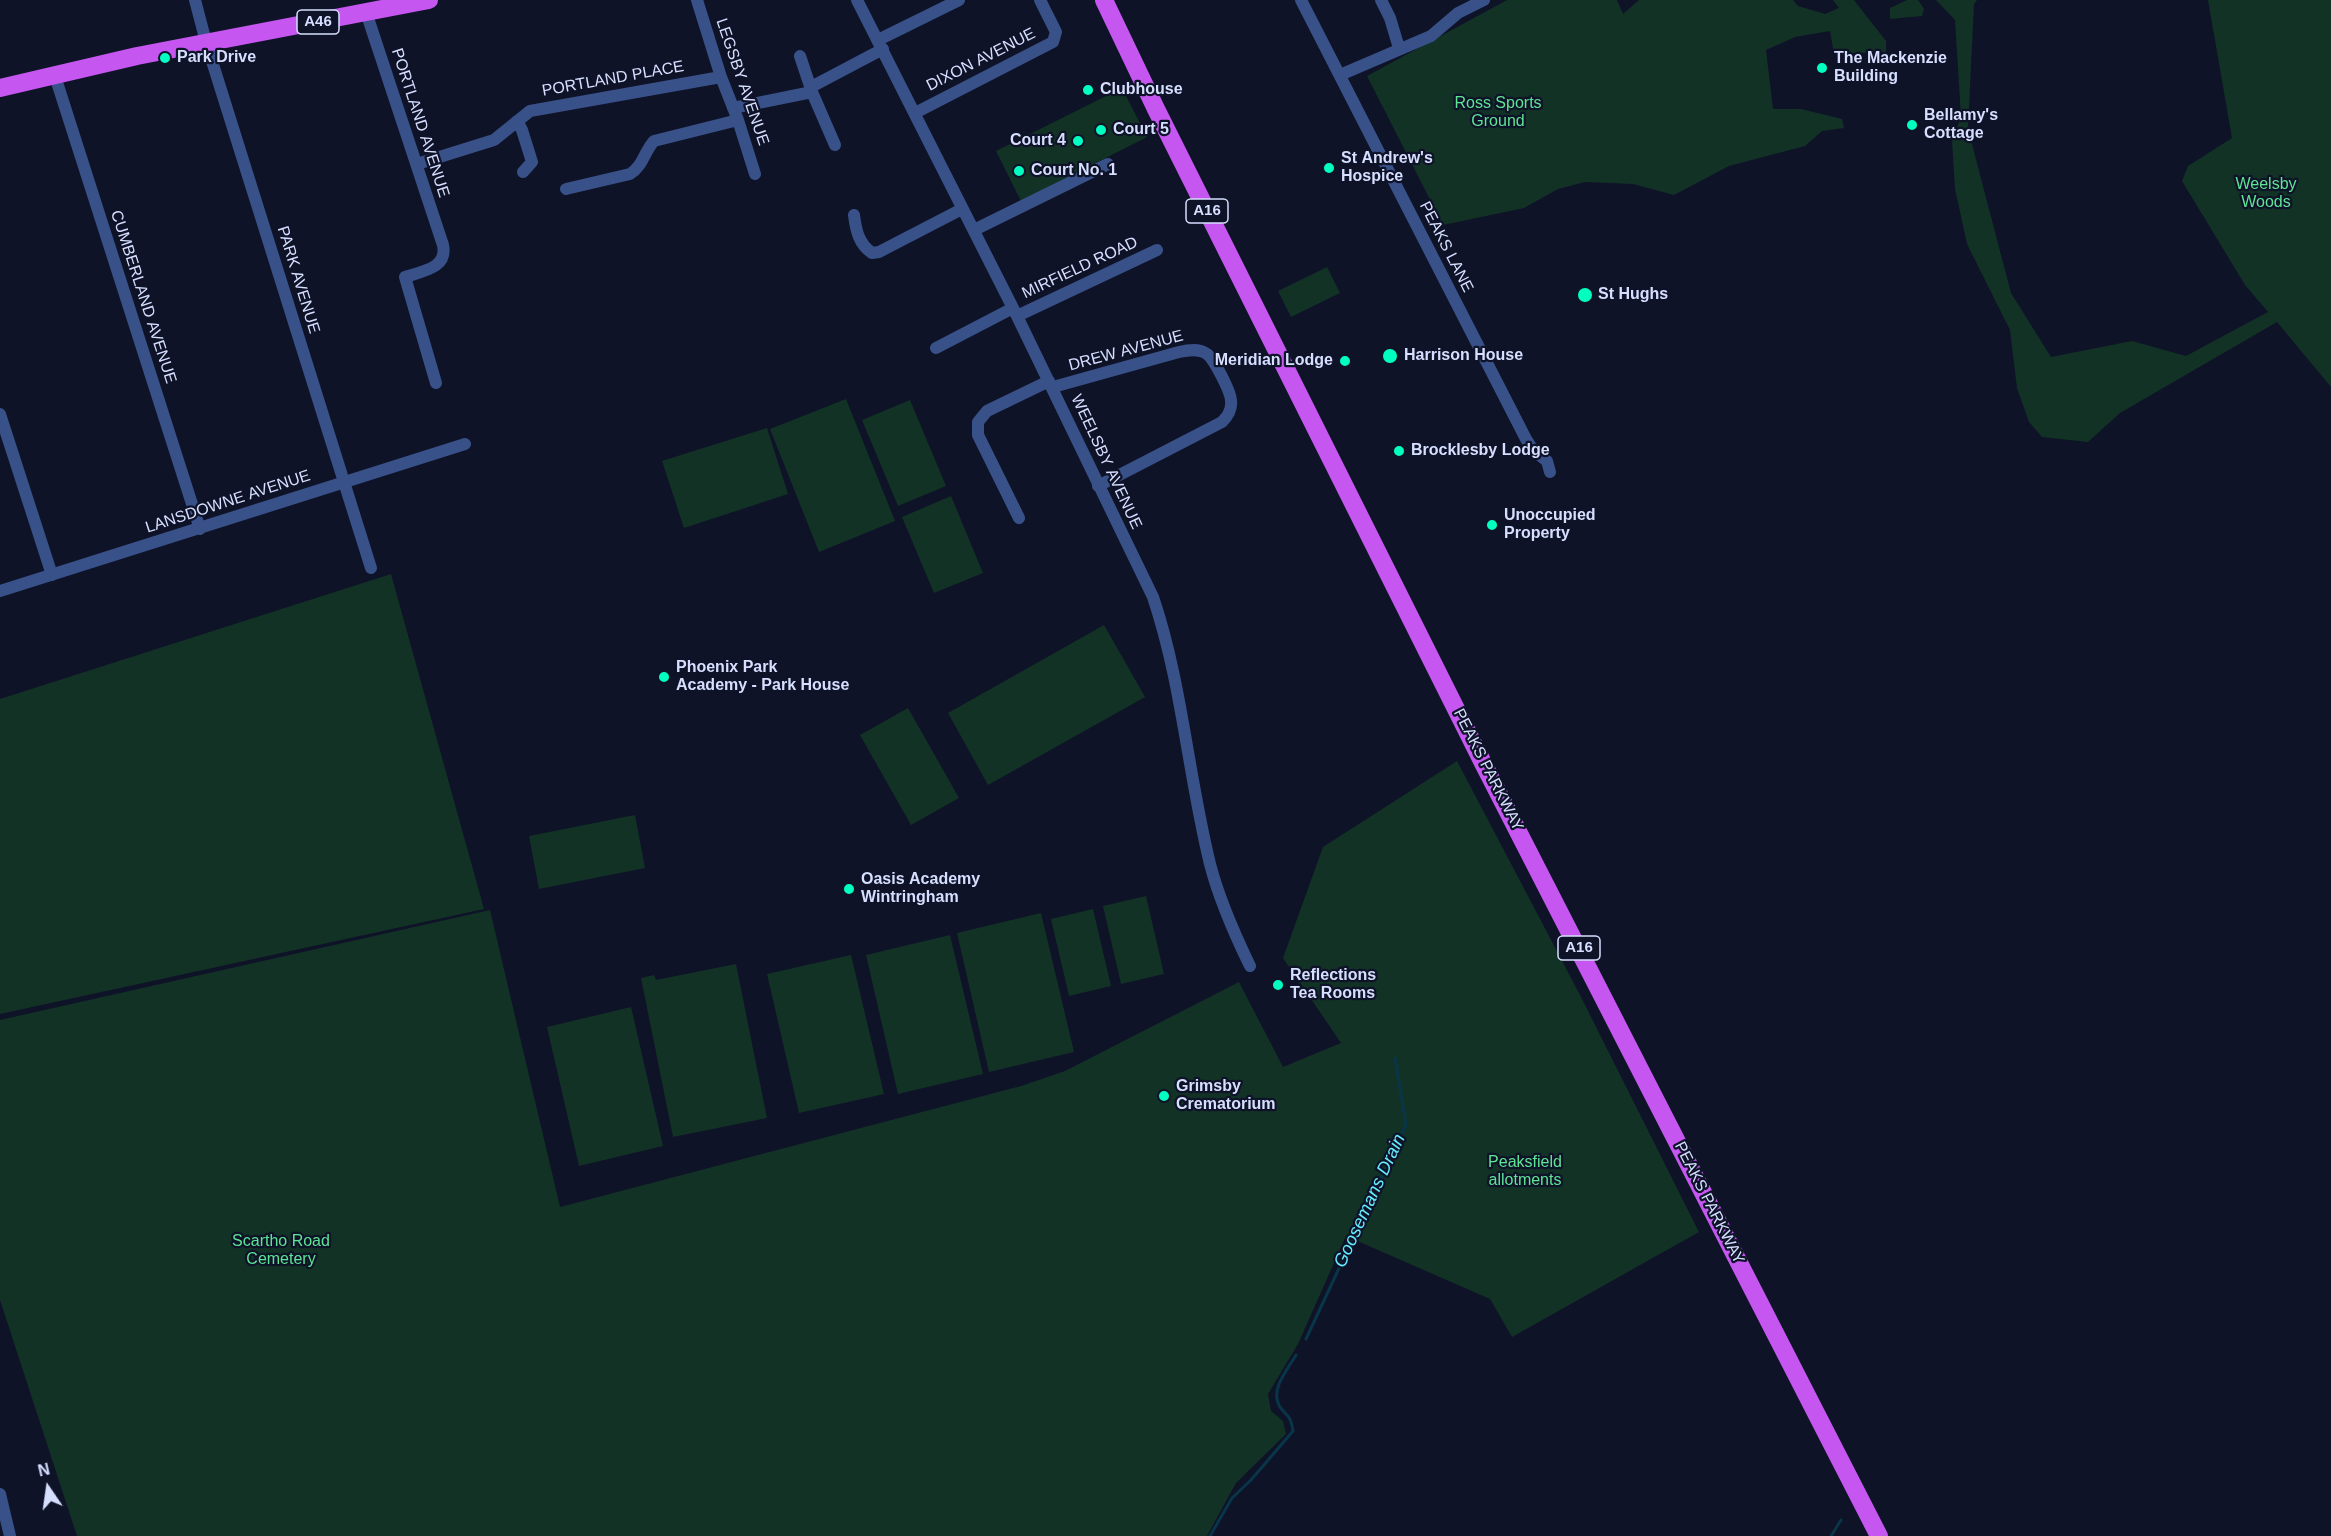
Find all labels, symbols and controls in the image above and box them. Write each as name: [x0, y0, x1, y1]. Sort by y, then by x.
road number: A46: [297, 10, 339, 34]
street label: LEGSBY AVENUE: [711, 16, 773, 148]
street label: DIXON AVENUE: [923, 24, 1039, 96]
street label: PORTLAND AVENUE: [387, 46, 453, 200]
place label: Park Drive: [177, 48, 256, 68]
place label: The Mackenzie Building: [1834, 49, 1947, 87]
marker: Park Drive: [158, 51, 172, 65]
street label: PORTLAND PLACE: [541, 57, 685, 101]
marker: The Mackenzie Building: [1815, 61, 1829, 75]
place label: Clubhouse: [1100, 80, 1183, 100]
marker: Clubhouse: [1081, 83, 1095, 97]
park label: Ross Sports Ground: [1454, 94, 1542, 132]
place label: Bellamy's Cottage: [1924, 106, 1998, 144]
marker: Bellamy's Cottage: [1905, 118, 1919, 132]
place label: Court 5: [1113, 120, 1169, 140]
marker: Court 5: [1094, 123, 1108, 137]
place label: Court 4: [1010, 131, 1066, 151]
marker: Court 4: [1071, 134, 1085, 148]
place label: St Andrew's Hospice: [1341, 149, 1433, 187]
place label: Court No. 1: [1031, 161, 1117, 181]
marker: St Andrew's Hospice: [1322, 161, 1336, 175]
marker: Court No. 1: [1012, 164, 1026, 178]
park label: Weelsby Woods: [2235, 175, 2297, 213]
street label: PEAKS LANE: [1415, 198, 1477, 296]
road number: A16: [1186, 199, 1228, 223]
street label: CUMBERLAND AVENUE: [106, 208, 180, 386]
street label: PARK AVENUE: [273, 224, 323, 336]
street label: MIRFIELD ROAD: [1019, 233, 1141, 303]
place label: St Hughs: [1598, 285, 1668, 305]
marker: St Hughs: [1576, 286, 1594, 304]
street label: DREW AVENUE: [1067, 326, 1185, 376]
place label: Harrison House: [1404, 346, 1523, 366]
marker: Harrison House: [1381, 347, 1399, 365]
place label: Meridian Lodge: [1215, 351, 1333, 371]
marker: Meridian Lodge: [1338, 354, 1352, 368]
street label: WEELSBY AVENUE: [1066, 392, 1146, 532]
place label: Brocklesby Lodge: [1411, 441, 1550, 461]
marker: Brocklesby Lodge: [1392, 444, 1406, 458]
street label: LANSDOWNE AVENUE: [143, 466, 313, 538]
place label: Unoccupied Property: [1504, 506, 1596, 544]
marker: Unoccupied Property: [1485, 518, 1499, 532]
place label: Phoenix Park Academy - Park House: [676, 658, 849, 696]
marker: Phoenix Park Academy - Park House: [657, 670, 671, 684]
street label: PEAKS PARKWAY: [1449, 706, 1527, 834]
place label: Oasis Academy Wintringham: [861, 870, 980, 908]
marker: Oasis Academy Wintringham: [842, 882, 856, 896]
road number: A16: [1558, 936, 1600, 960]
place label: Reflections Tea Rooms: [1290, 966, 1376, 1004]
marker: Reflections Tea Rooms: [1271, 978, 1285, 992]
place label: Grimsby Crematorium: [1176, 1077, 1276, 1115]
marker: Grimsby Crematorium: [1157, 1089, 1171, 1103]
water label: Goosemans Drain: [1330, 1131, 1410, 1271]
street label: PEAKS PARKWAY: [1670, 1139, 1748, 1267]
park label: Peaksfield allotments: [1488, 1153, 1562, 1191]
park label: Scartho Road Cemetery: [232, 1232, 330, 1270]
north arrow: [18, 1458, 78, 1518]
text: N: [36, 1460, 51, 1480]

